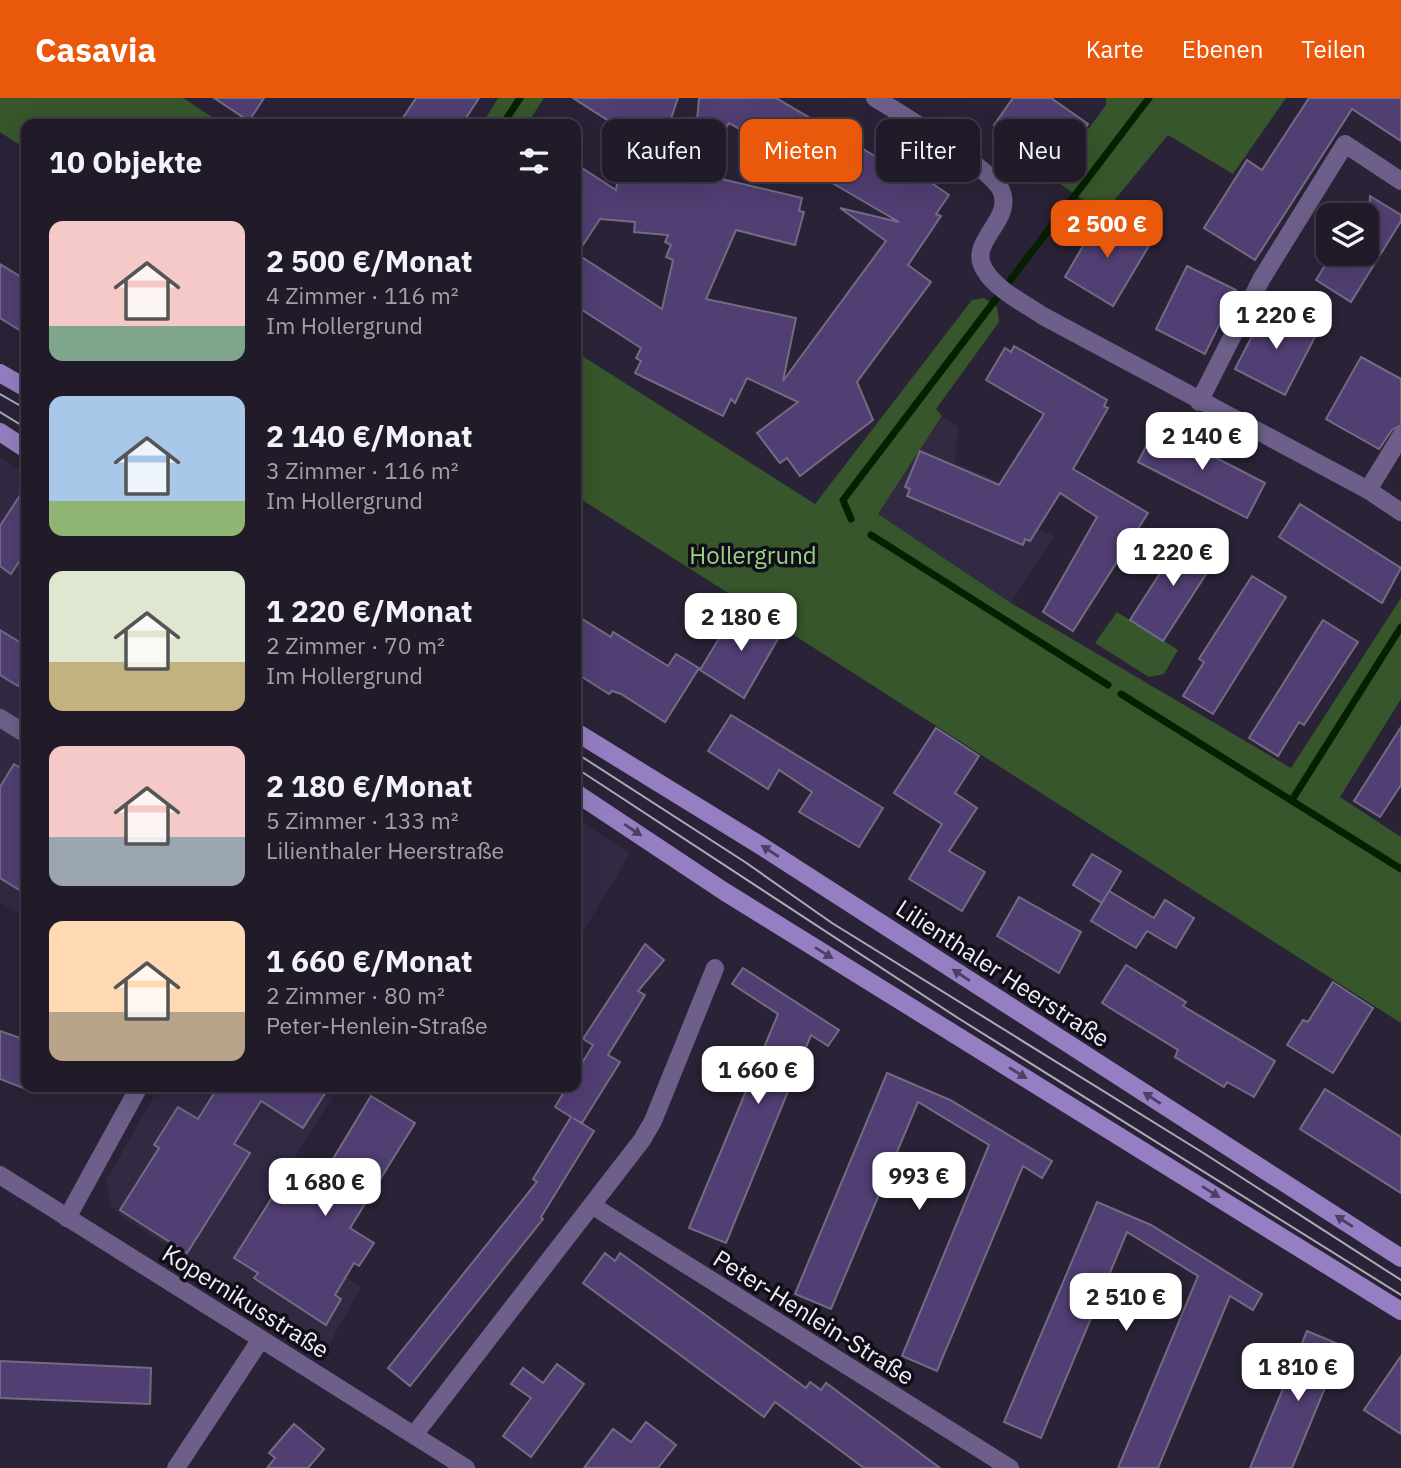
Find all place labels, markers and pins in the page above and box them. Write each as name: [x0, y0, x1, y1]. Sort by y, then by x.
pin: 2 500 €: [1042, 200, 1172, 260]
pin: 1 220 €: [1211, 292, 1341, 351]
pin: 2 140 €: [1137, 412, 1267, 472]
pin: 1 220 €: [1108, 528, 1238, 588]
pin: 2 180 €: [676, 594, 806, 653]
pin: 1 660 €: [693, 1046, 823, 1106]
pin: 993 €: [870, 1152, 968, 1212]
pin: 1 680 €: [260, 1158, 390, 1218]
pin: 2 510 €: [1061, 1274, 1191, 1333]
pin: 1 810 €: [1233, 1344, 1363, 1403]

